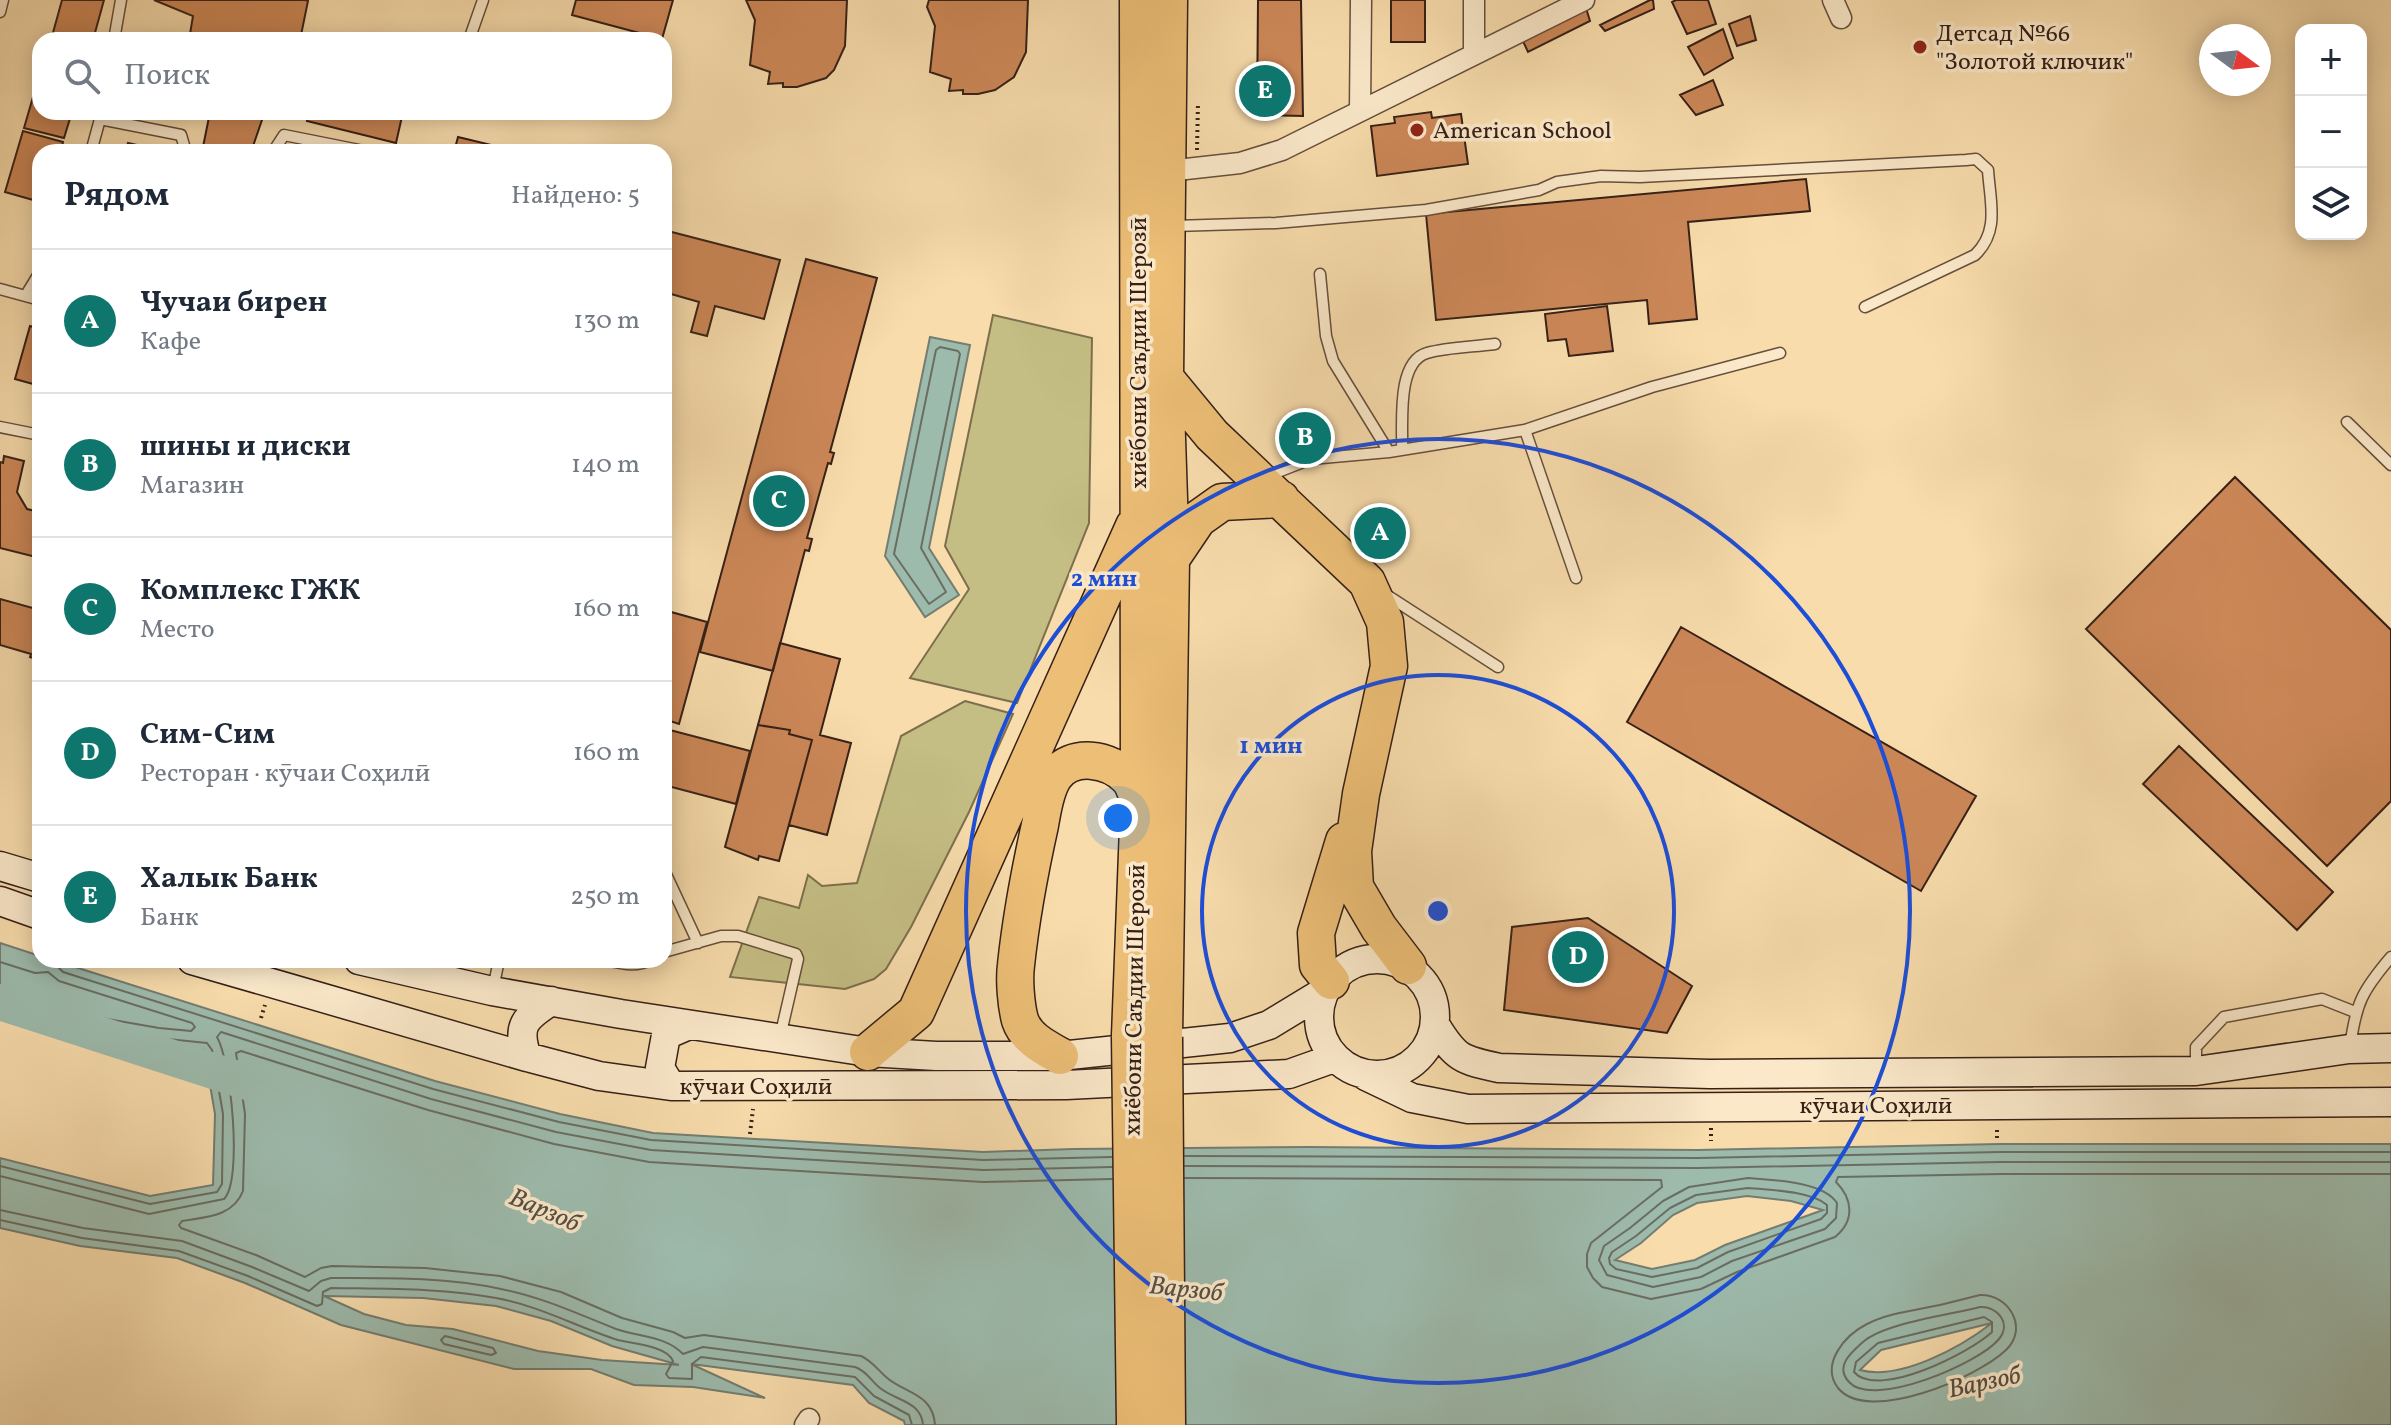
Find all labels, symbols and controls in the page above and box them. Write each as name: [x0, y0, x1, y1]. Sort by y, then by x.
place label: Детсад №66 "Золотой ключик": [1936, 18, 2133, 80]
north arrow: [2199, 24, 2271, 96]
map controls: [2295, 24, 2367, 240]
button: +: [2295, 24, 2367, 96]
search box: [32, 32, 672, 120]
marker: Детсад №66 "Золотой ключик": [1911, 38, 1929, 56]
icon: search: [60, 54, 104, 98]
text: Поиск: [124, 55, 210, 97]
pin: E: [1239, 61, 1291, 121]
button: −: [2295, 96, 2367, 168]
place label: American School: [1433, 115, 1612, 149]
marker: American School: [1408, 121, 1426, 139]
button: layers: [2295, 168, 2367, 240]
text: Рядом: [64, 173, 169, 220]
text: Найдено: 5: [511, 178, 640, 214]
street label: хиёбони Саъдии Шерозӣ: [1123, 217, 1157, 489]
text: Чучаи бирен: [140, 282, 327, 324]
text: A: [81, 303, 99, 339]
text: 130 m: [573, 303, 640, 339]
text: Кафе: [140, 324, 201, 360]
pin: B: [1279, 408, 1331, 468]
text: шины и диски: [140, 426, 351, 468]
text: B: [81, 447, 99, 483]
text: 140 m: [571, 447, 640, 483]
text: Магазин: [140, 468, 244, 504]
pin: C: [753, 471, 805, 531]
pin: A: [1354, 503, 1406, 563]
text: 2 мин: [1071, 563, 1137, 597]
text: Комплекс ГЖК: [140, 570, 360, 612]
text: C: [82, 591, 98, 627]
text: 160 m: [573, 591, 640, 627]
text: Место: [140, 612, 215, 648]
text: Сим-Сим: [140, 714, 275, 756]
text: 1 мин: [1239, 730, 1303, 764]
text: D: [80, 735, 100, 771]
text: 160 m: [573, 735, 640, 771]
text: Ресторан · кӯчаи Соҳилӣ: [140, 756, 430, 792]
your location: [1098, 798, 1138, 838]
text: Халык Банк: [140, 858, 318, 900]
street label: хиёбони Саъдии Шерозӣ: [1117, 864, 1155, 1136]
text: E: [82, 879, 98, 915]
text: 250 m: [570, 879, 640, 915]
centre of rings: [1424, 897, 1452, 925]
text: Банк: [140, 900, 199, 936]
pin: D: [1552, 927, 1604, 987]
street label: кӯчаи Соҳилӣ: [680, 1071, 832, 1105]
street label: кӯчаи Соҳилӣ: [1800, 1090, 1952, 1124]
water label: Варзоб: [503, 1180, 586, 1242]
water label: Варзоб: [1147, 1268, 1226, 1312]
water label: Варзоб: [1945, 1357, 2026, 1408]

